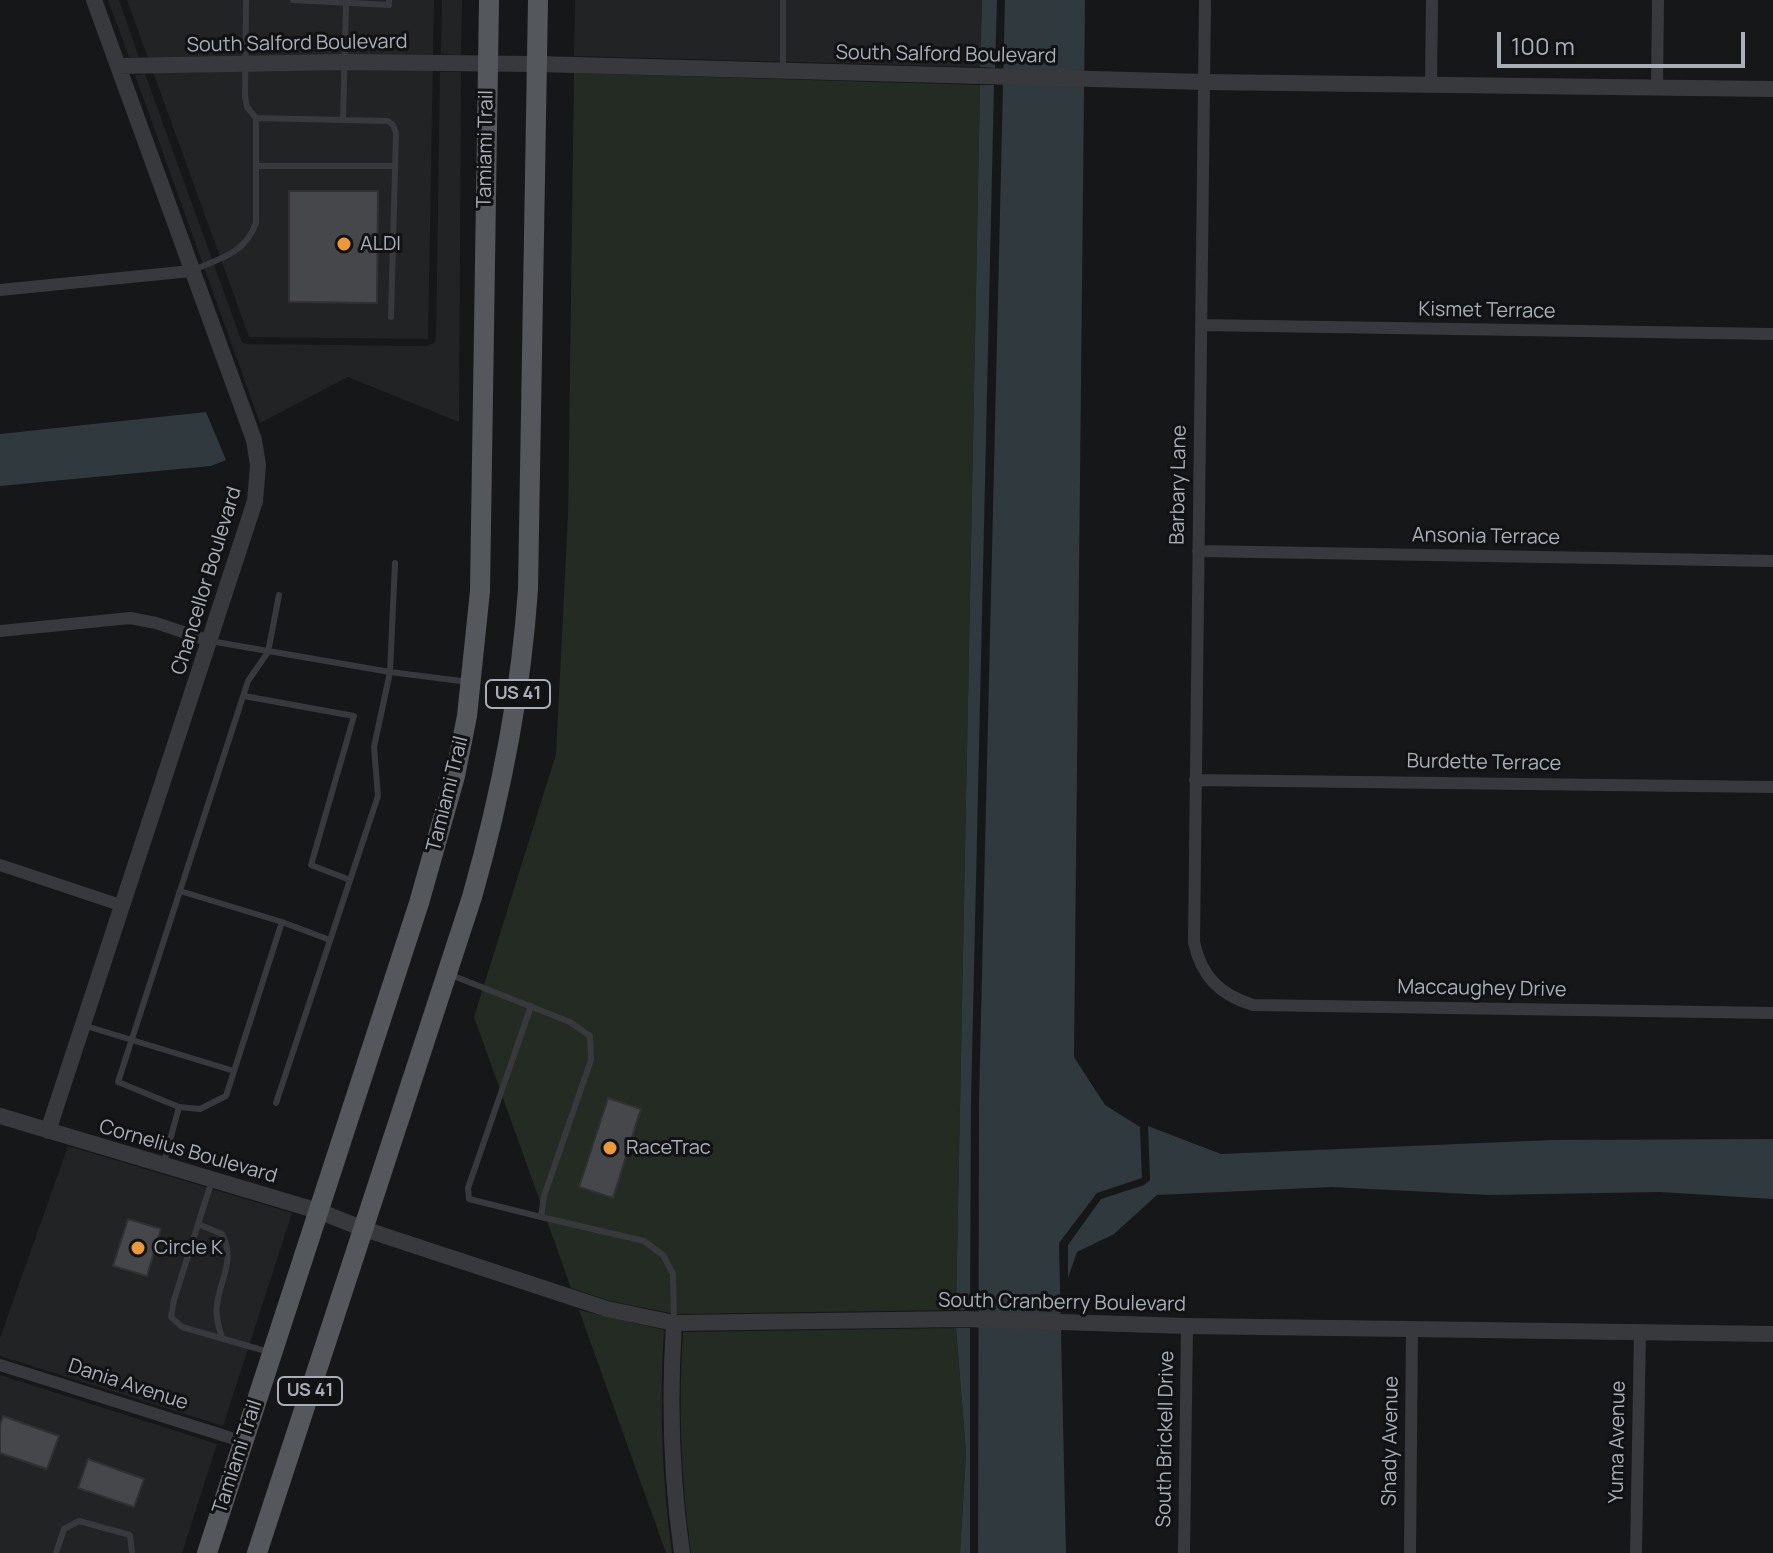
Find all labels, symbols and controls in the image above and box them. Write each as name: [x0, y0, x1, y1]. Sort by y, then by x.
scale bar: [1501, 16, 1749, 66]
text: 100 m: [1511, 29, 1575, 62]
street label: South Salford Boulevard: [186, 30, 408, 58]
street label: South Salford Boulevard: [835, 41, 1057, 69]
street label: Tamiami Trail: [473, 90, 499, 208]
place label: ALDI: [360, 232, 401, 256]
marker: ALDI: [335, 235, 353, 253]
street label: Kismet Terrace: [1418, 298, 1556, 324]
street label: Barbary Lane: [1166, 425, 1192, 545]
street label: Chancellor Boulevard: [167, 484, 247, 678]
street label: Ansonia Terrace: [1412, 524, 1560, 550]
road number: US 41: [486, 680, 550, 708]
street label: Tamiami Trail: [422, 734, 474, 854]
street label: Burdette Terrace: [1406, 750, 1562, 776]
street label: Maccaughey Drive: [1397, 976, 1567, 1002]
street label: Cornelius Boulevard: [96, 1115, 280, 1189]
place label: RaceTrac: [626, 1136, 711, 1160]
marker: RaceTrac: [601, 1139, 619, 1157]
place label: Circle K: [154, 1236, 223, 1260]
marker: Circle K: [129, 1239, 147, 1257]
street label: South Cranberry Boulevard: [938, 1289, 1186, 1317]
street label: South Brickell Drive: [1152, 1350, 1180, 1528]
street label: Dania Avenue: [65, 1354, 191, 1416]
street label: Shady Avenue: [1378, 1376, 1404, 1506]
road number: US 41: [278, 1377, 342, 1405]
street label: Yuma Avenue: [1605, 1380, 1631, 1504]
street label: Tamiami Trail: [208, 1397, 268, 1517]

